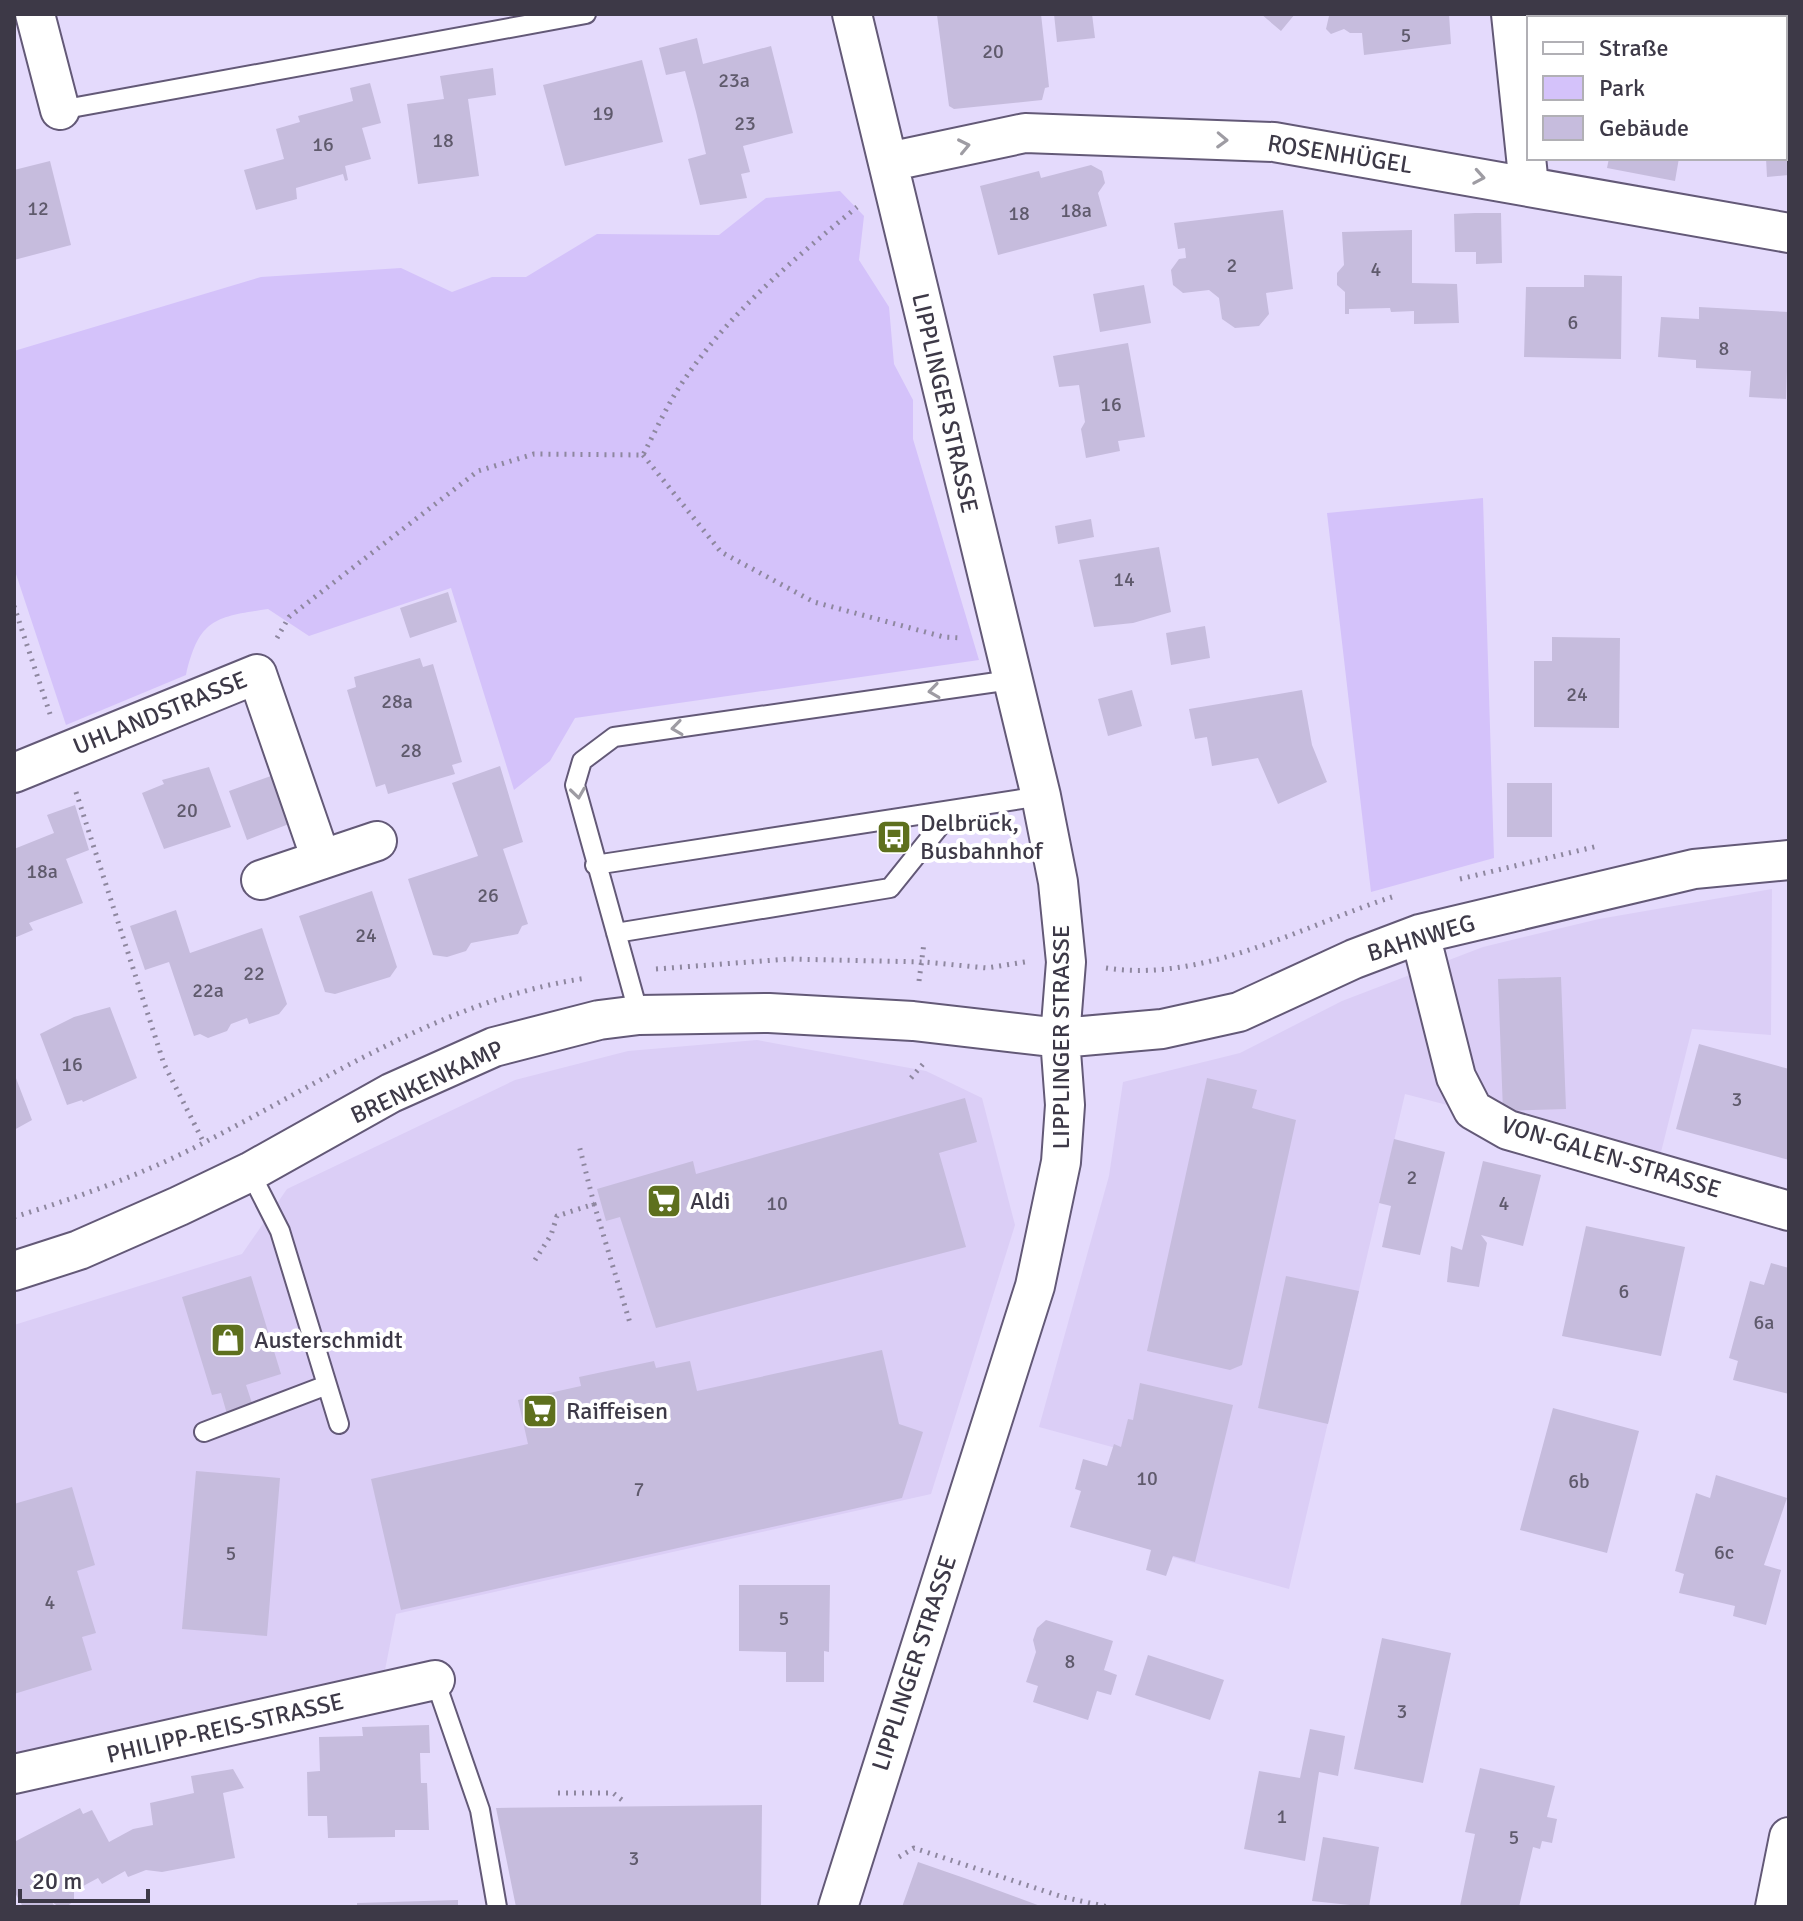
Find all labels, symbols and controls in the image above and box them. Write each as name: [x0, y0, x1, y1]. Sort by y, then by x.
legend: [1527, 16, 1787, 160]
house number: 5: [1401, 23, 1411, 48]
text: Straße: [1599, 33, 1669, 63]
house number: 20: [982, 39, 1004, 64]
house number: 23a: [718, 68, 750, 93]
text: Park: [1599, 73, 1645, 103]
house number: 19: [592, 101, 614, 126]
house number: 23: [734, 111, 756, 136]
text: Gebäude: [1599, 113, 1689, 143]
house number: 18: [432, 128, 454, 153]
street label: ROSENHÜGEL: [1265, 128, 1415, 180]
one-way arrow: [1216, 131, 1229, 148]
house number: 16: [312, 132, 334, 157]
one-way arrow: [957, 138, 970, 155]
one-way arrow: [1473, 168, 1486, 185]
house number: 12: [27, 196, 49, 221]
house number: 18a: [1060, 198, 1092, 223]
house number: 18: [1008, 201, 1030, 226]
house number: 2: [1227, 253, 1237, 278]
house number: 4: [1371, 257, 1382, 282]
street label: LIPPLINGER STRASSE: [905, 290, 985, 516]
house number: 6: [1568, 310, 1578, 335]
house number: 8: [1719, 336, 1729, 361]
house number: 16: [1100, 392, 1122, 417]
house number: 14: [1113, 567, 1135, 592]
street label: UHLANDSTRASSE: [69, 664, 251, 762]
one-way arrow: [927, 682, 941, 699]
house number: 24: [1566, 682, 1588, 707]
house number: 28a: [381, 689, 413, 714]
one-way arrow: [670, 719, 684, 736]
house number: 28: [400, 738, 422, 763]
one-way arrow: [569, 787, 586, 800]
house number: 20: [176, 798, 198, 823]
place label: Delbrück, Busbahnhof: [920, 808, 1044, 866]
bus stop icon: Delbrück, Busbahnhof: [875, 818, 913, 856]
house number: 18a: [26, 859, 58, 884]
house number: 26: [477, 883, 499, 908]
street label: BAHNWEG: [1364, 907, 1478, 969]
house number: 24: [355, 923, 377, 948]
street label: LIPPLINGER STRASSE: [1046, 925, 1076, 1149]
house number: 22: [243, 961, 265, 986]
house number: 22a: [192, 978, 224, 1003]
street label: BRENKENKAMP: [346, 1034, 508, 1130]
house number: 16: [61, 1052, 83, 1077]
house number: 3: [1732, 1087, 1742, 1112]
street label: VON-GALEN-STRASSE: [1497, 1109, 1725, 1205]
house number: 2: [1407, 1165, 1417, 1190]
supermarket icon: Aldi: [645, 1182, 683, 1220]
place label: Aldi: [690, 1186, 730, 1216]
house number: 10: [766, 1191, 788, 1216]
house number: 4: [1499, 1191, 1510, 1216]
house number: 6: [1619, 1279, 1629, 1304]
house number: 6a: [1754, 1310, 1774, 1335]
shop icon: Austerschmidt: [209, 1321, 247, 1359]
place label: Austerschmidt: [254, 1325, 403, 1355]
supermarket icon: Raiffeisen: [521, 1392, 559, 1430]
place label: Raiffeisen: [566, 1396, 668, 1426]
house number: 10: [1136, 1466, 1158, 1491]
house number: 6b: [1568, 1469, 1590, 1494]
house number: 7: [634, 1477, 644, 1502]
house number: 6c: [1714, 1540, 1734, 1565]
house number: 5: [226, 1541, 236, 1566]
street label: LIPPLINGER STRASSE: [865, 1551, 963, 1775]
house number: 4: [45, 1590, 56, 1615]
house number: 5: [779, 1606, 789, 1631]
house number: 8: [1065, 1649, 1075, 1674]
street label: PHILIPP-REIS-STRASSE: [104, 1686, 346, 1770]
house number: 3: [1397, 1699, 1407, 1724]
house number: 1: [1277, 1804, 1287, 1829]
house number: 5: [1509, 1825, 1519, 1850]
house number: 3: [629, 1846, 639, 1871]
scale bar: [20, 1853, 148, 1903]
text: 20 m: [32, 1866, 82, 1896]

